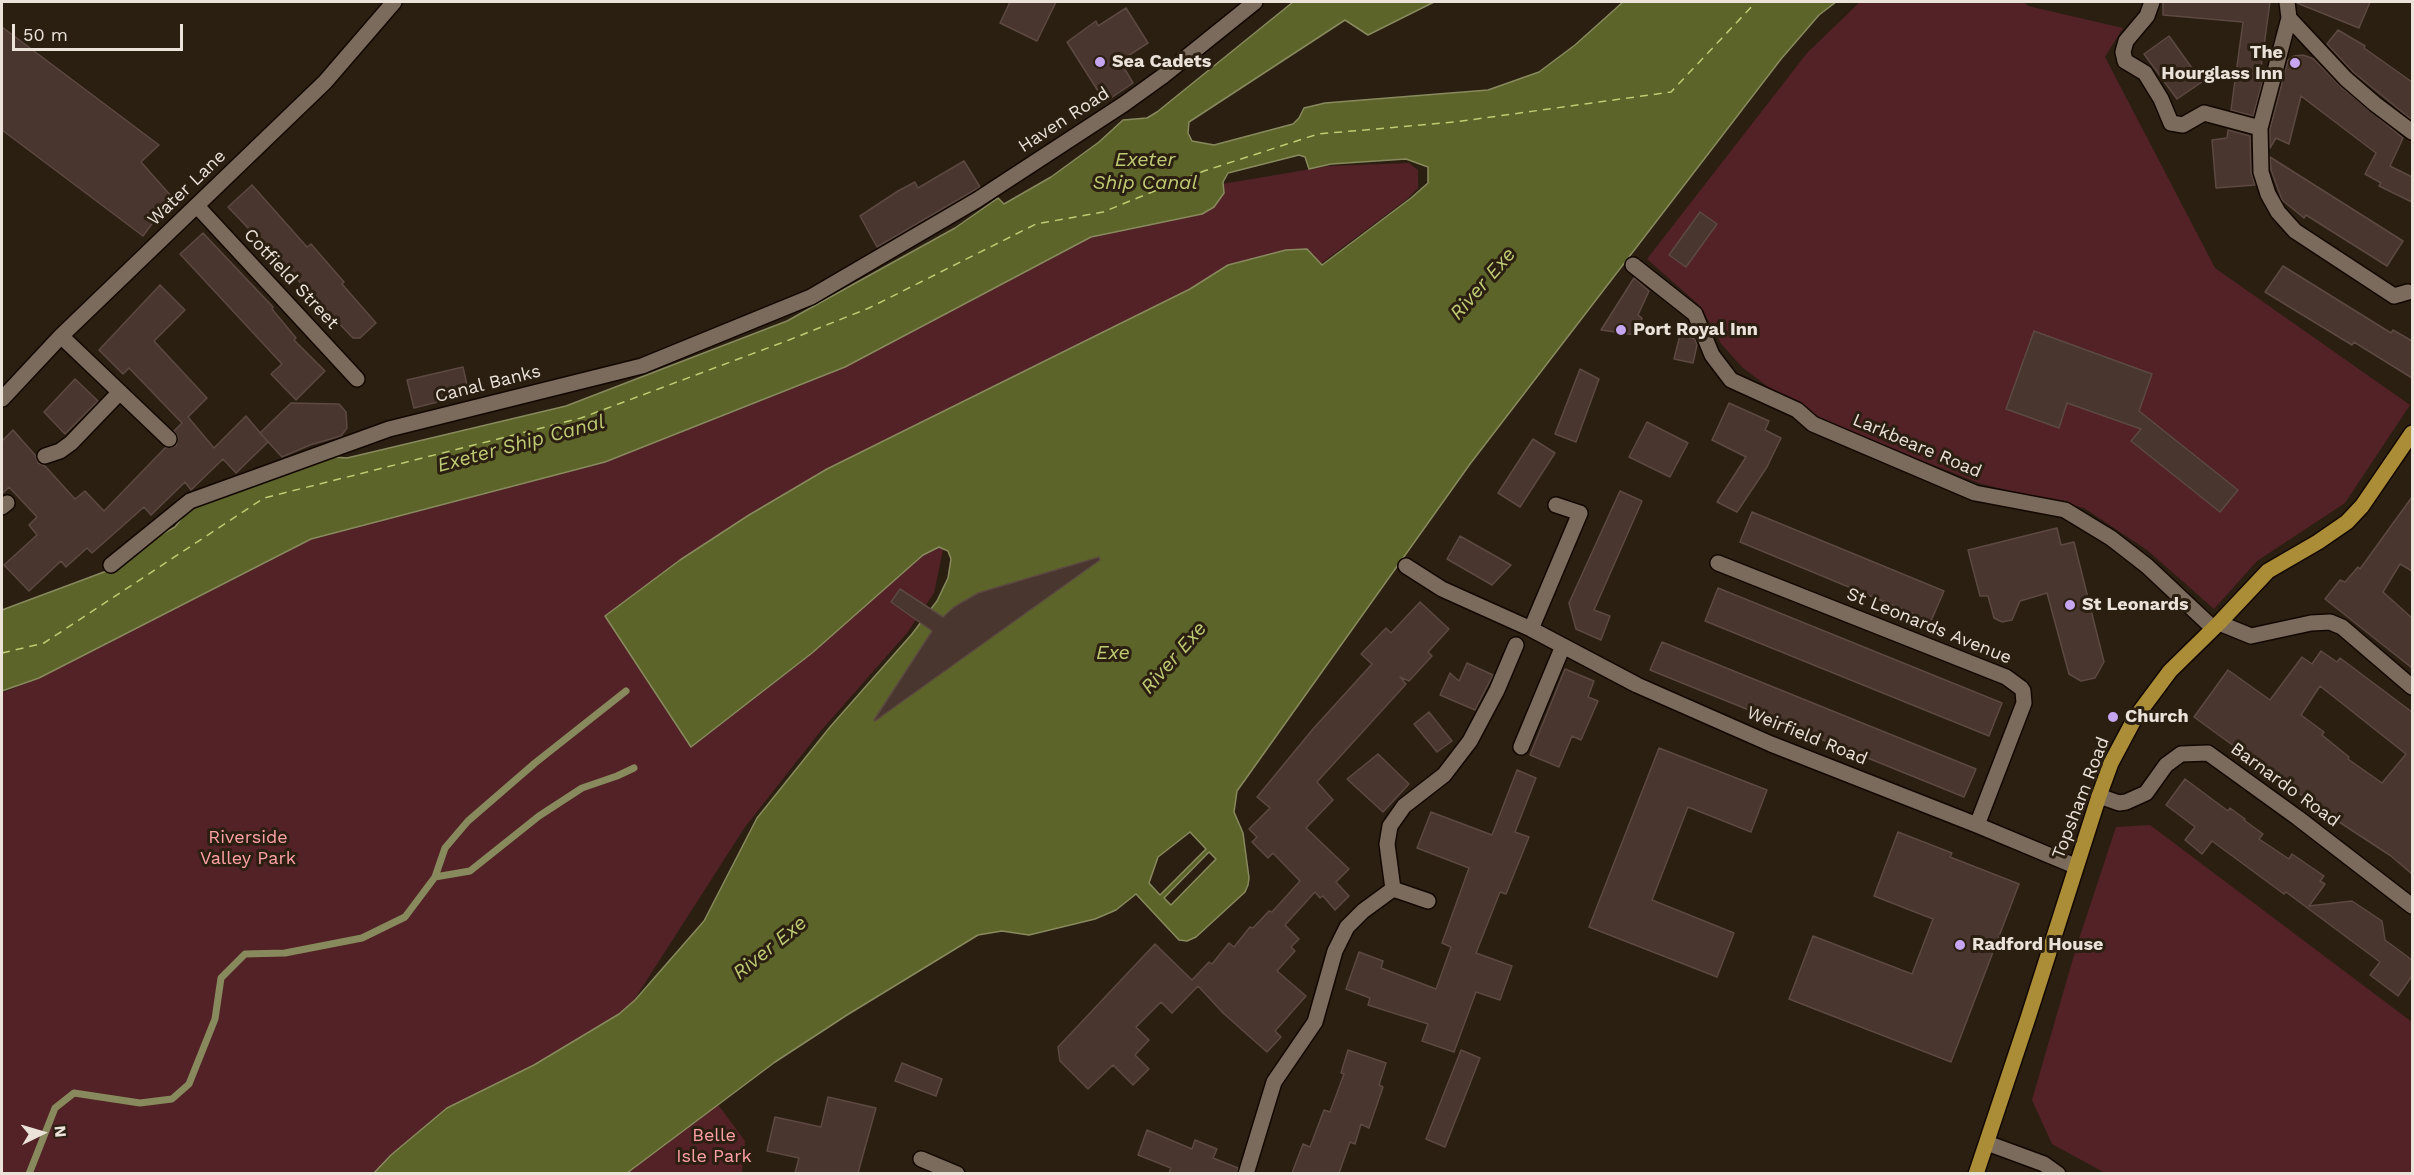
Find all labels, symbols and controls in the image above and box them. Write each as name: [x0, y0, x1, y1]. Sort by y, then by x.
scale bar: [15, 12, 186, 50]
text: 50 m: [23, 24, 68, 45]
place label: The Hourglass Inn: [2161, 42, 2283, 84]
place label: Sea Cadets: [1112, 51, 1211, 73]
marker: Sea Cadets: [1093, 55, 1107, 69]
marker: The Hourglass Inn: [2288, 56, 2302, 70]
street label: Haven Road: [1015, 83, 1113, 157]
street label: Water Lane: [143, 145, 231, 231]
water label: Exeter Ship Canal: [1093, 148, 1197, 195]
street label: Cotfield Street: [239, 224, 343, 334]
water label: River Exe: [1445, 243, 1521, 325]
place label: Port Royal Inn: [1633, 319, 1758, 341]
marker: Port Royal Inn: [1614, 323, 1628, 337]
street label: Canal Banks: [433, 360, 543, 408]
street label: Larkbeare Road: [1849, 409, 1985, 483]
water label: Exeter Ship Canal: [435, 410, 607, 478]
street label: St Leonards Avenue: [1843, 583, 2015, 669]
place label: St Leonards: [2082, 594, 2189, 616]
marker: St Leonards: [2063, 598, 2077, 612]
water label: River Exe: [1136, 617, 1212, 699]
water label: Exe: [1096, 641, 1130, 665]
street label: Weirfield Road: [1743, 702, 1871, 770]
place label: Church: [2125, 706, 2189, 728]
marker: Church: [2106, 710, 2120, 724]
street label: Topsham Road: [2048, 734, 2114, 862]
street label: Barnardo Road: [2226, 738, 2344, 832]
park label: Riverside Valley Park: [200, 827, 296, 870]
water label: River Exe: [728, 911, 812, 985]
place label: Radford House: [1972, 934, 2103, 956]
marker: Radford House: [1953, 938, 1967, 952]
north arrow: [12, 1103, 72, 1163]
text: N: [50, 1125, 70, 1138]
park label: Belle Isle Park: [676, 1125, 752, 1168]

